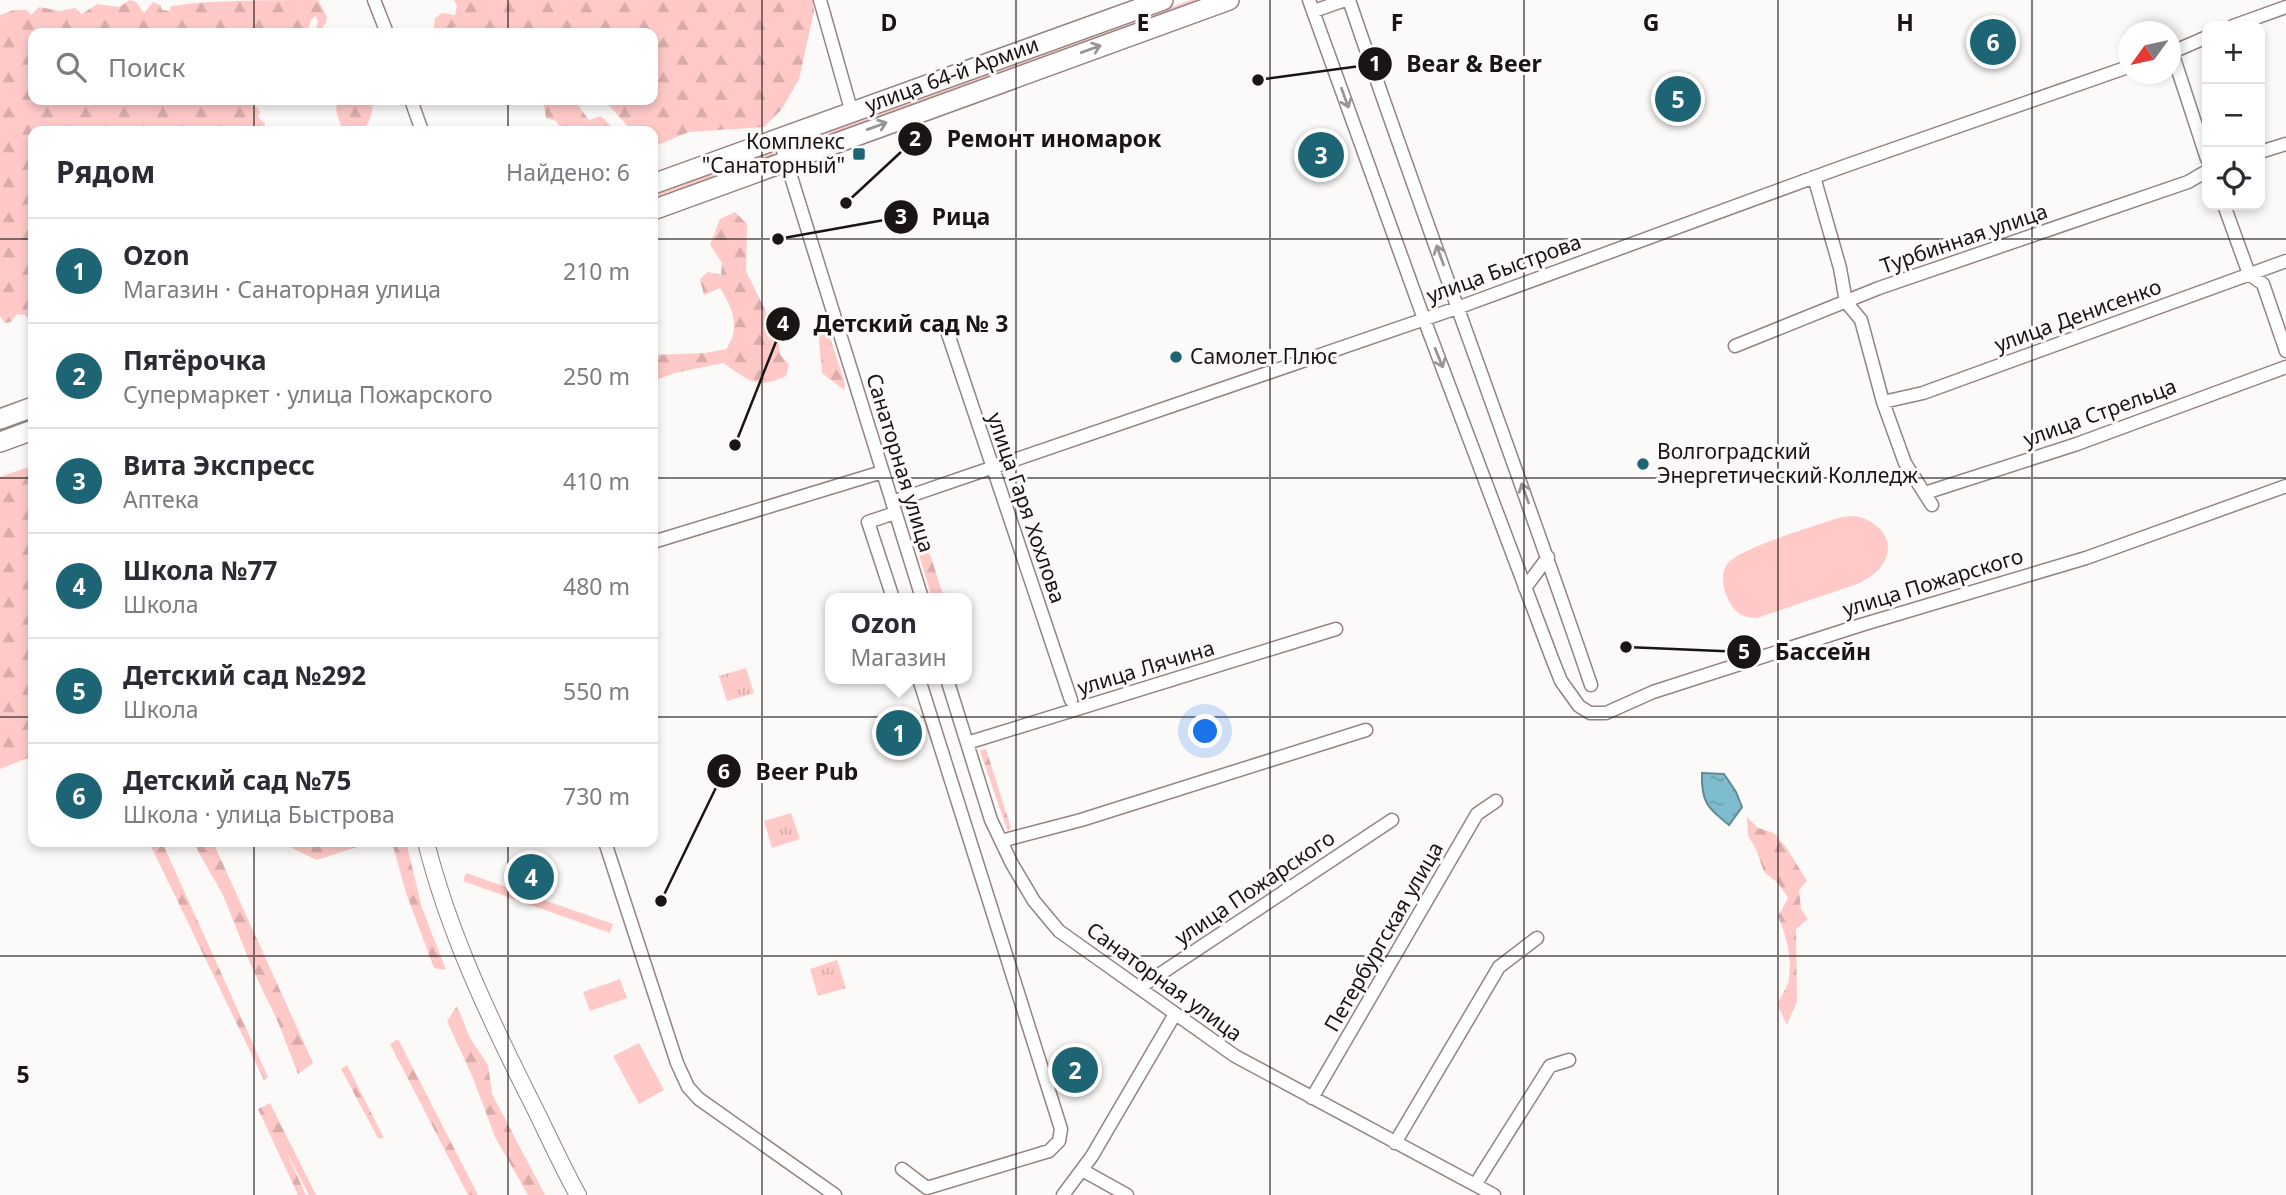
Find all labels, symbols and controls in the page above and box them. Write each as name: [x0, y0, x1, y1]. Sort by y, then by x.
text: D: [881, 6, 897, 38]
text: E: [1137, 6, 1149, 38]
text: F: [1391, 6, 1403, 38]
text: G: [1643, 6, 1659, 38]
text: H: [1896, 6, 1914, 38]
pin: 6: [1970, 16, 2016, 68]
north arrow: [2118, 21, 2181, 84]
map controls: [2202, 21, 2265, 210]
button: +: [2202, 21, 2265, 84]
search box: [28, 28, 658, 105]
street label: улица 64-й Армии: [861, 30, 1042, 118]
one-way arrow: [1080, 42, 1102, 54]
callout: Bear & Beer: [1357, 42, 1556, 86]
text: Bear & Beer: [1406, 47, 1542, 79]
icon: search: [52, 48, 90, 86]
text: Поиск: [108, 49, 185, 85]
text: 1: [1369, 49, 1381, 77]
pin: 5: [1655, 73, 1701, 125]
button: −: [2202, 84, 2265, 147]
one-way arrow: [1340, 87, 1352, 109]
callout: Ремонт иномарок: [897, 117, 1175, 161]
one-way arrow: [866, 119, 888, 132]
text: Ремонт иномарок: [947, 122, 1162, 154]
text: 2: [909, 124, 921, 152]
place label: Комплекс "Санаторный": [702, 127, 845, 179]
pin: 3: [1298, 129, 1344, 181]
marker: Комплекс "Санаторный": [851, 146, 867, 162]
button: locate: [2202, 147, 2265, 210]
text: Рядом: [56, 151, 155, 192]
text: Найдено: 6: [506, 156, 630, 188]
callout: Рица: [883, 195, 1005, 239]
street label: Турбинная улица: [1876, 196, 2051, 280]
text: Рица: [932, 200, 990, 232]
text: 3: [895, 202, 907, 230]
street label: улица Быстрова: [1422, 227, 1585, 309]
text: Ozon: [123, 237, 190, 273]
one-way arrow: [1433, 245, 1445, 267]
text: 1: [72, 255, 86, 287]
text: 210 m: [563, 255, 630, 287]
street label: улица Денисенко: [1990, 272, 2165, 358]
text: Магазин · Санаторная улица: [123, 273, 441, 305]
callout: Детский сад № 3: [765, 302, 1023, 346]
text: Детский сад № 3: [814, 307, 1008, 339]
text: 4: [777, 309, 789, 337]
text: Пятёрочка: [123, 342, 267, 378]
place label: Самолет Плюс: [1190, 342, 1337, 370]
one-way arrow: [1434, 347, 1447, 369]
marker: Самолет Плюс: [1168, 349, 1184, 365]
text: 2: [72, 360, 86, 392]
text: 250 m: [563, 360, 630, 392]
street label: Санаторная улица: [860, 370, 942, 556]
street label: улица Стрельца: [2019, 371, 2180, 453]
text: Супермаркет · улица Пожарского: [123, 378, 493, 410]
street label: улица Гаря Хохлова: [981, 409, 1073, 607]
place label: Волгоградский Энергетический Колледж: [1657, 437, 1918, 489]
text: Вита Экспресс: [123, 447, 315, 483]
marker: Волгоградский Энергетический Колледж: [1635, 456, 1651, 472]
text: 3: [72, 465, 86, 497]
text: 410 m: [563, 465, 630, 497]
one-way arrow: [1518, 482, 1530, 504]
text: Аптека: [123, 483, 199, 515]
street label: улица Пожарского: [1839, 541, 2026, 623]
text: Школа №77: [123, 552, 277, 588]
text: 4: [72, 570, 86, 602]
text: 480 m: [563, 570, 630, 602]
text: Школа: [123, 588, 199, 620]
popup: [825, 593, 972, 684]
text: Ozon: [850, 605, 917, 641]
callout: Бассейн: [1726, 630, 1885, 674]
street label: улица Лячина: [1074, 633, 1218, 701]
text: Бассейн: [1775, 635, 1871, 667]
text: 5: [1738, 637, 1750, 665]
text: Магазин: [850, 641, 947, 673]
text: Детский сад №292: [123, 657, 366, 693]
text: 5: [72, 675, 86, 707]
text: 550 m: [563, 675, 630, 707]
text: Школа: [123, 693, 199, 725]
pin: 1: [876, 707, 922, 759]
your location: [1188, 714, 1222, 748]
callout: Beer Pub: [706, 749, 872, 793]
text: Beer Pub: [756, 755, 858, 787]
text: 6: [718, 757, 730, 785]
text: Детский сад №75: [123, 762, 351, 798]
text: 6: [72, 780, 86, 812]
text: 730 m: [563, 780, 630, 812]
text: Школа · улица Быстрова: [123, 798, 395, 830]
street label: улица Пожарского: [1169, 823, 1340, 951]
street label: Петербургская улица: [1317, 836, 1449, 1037]
pin: 4: [508, 851, 554, 903]
street label: Санаторная улица: [1081, 915, 1248, 1047]
pin: 2: [1052, 1044, 1098, 1096]
text: 5: [16, 1058, 30, 1090]

